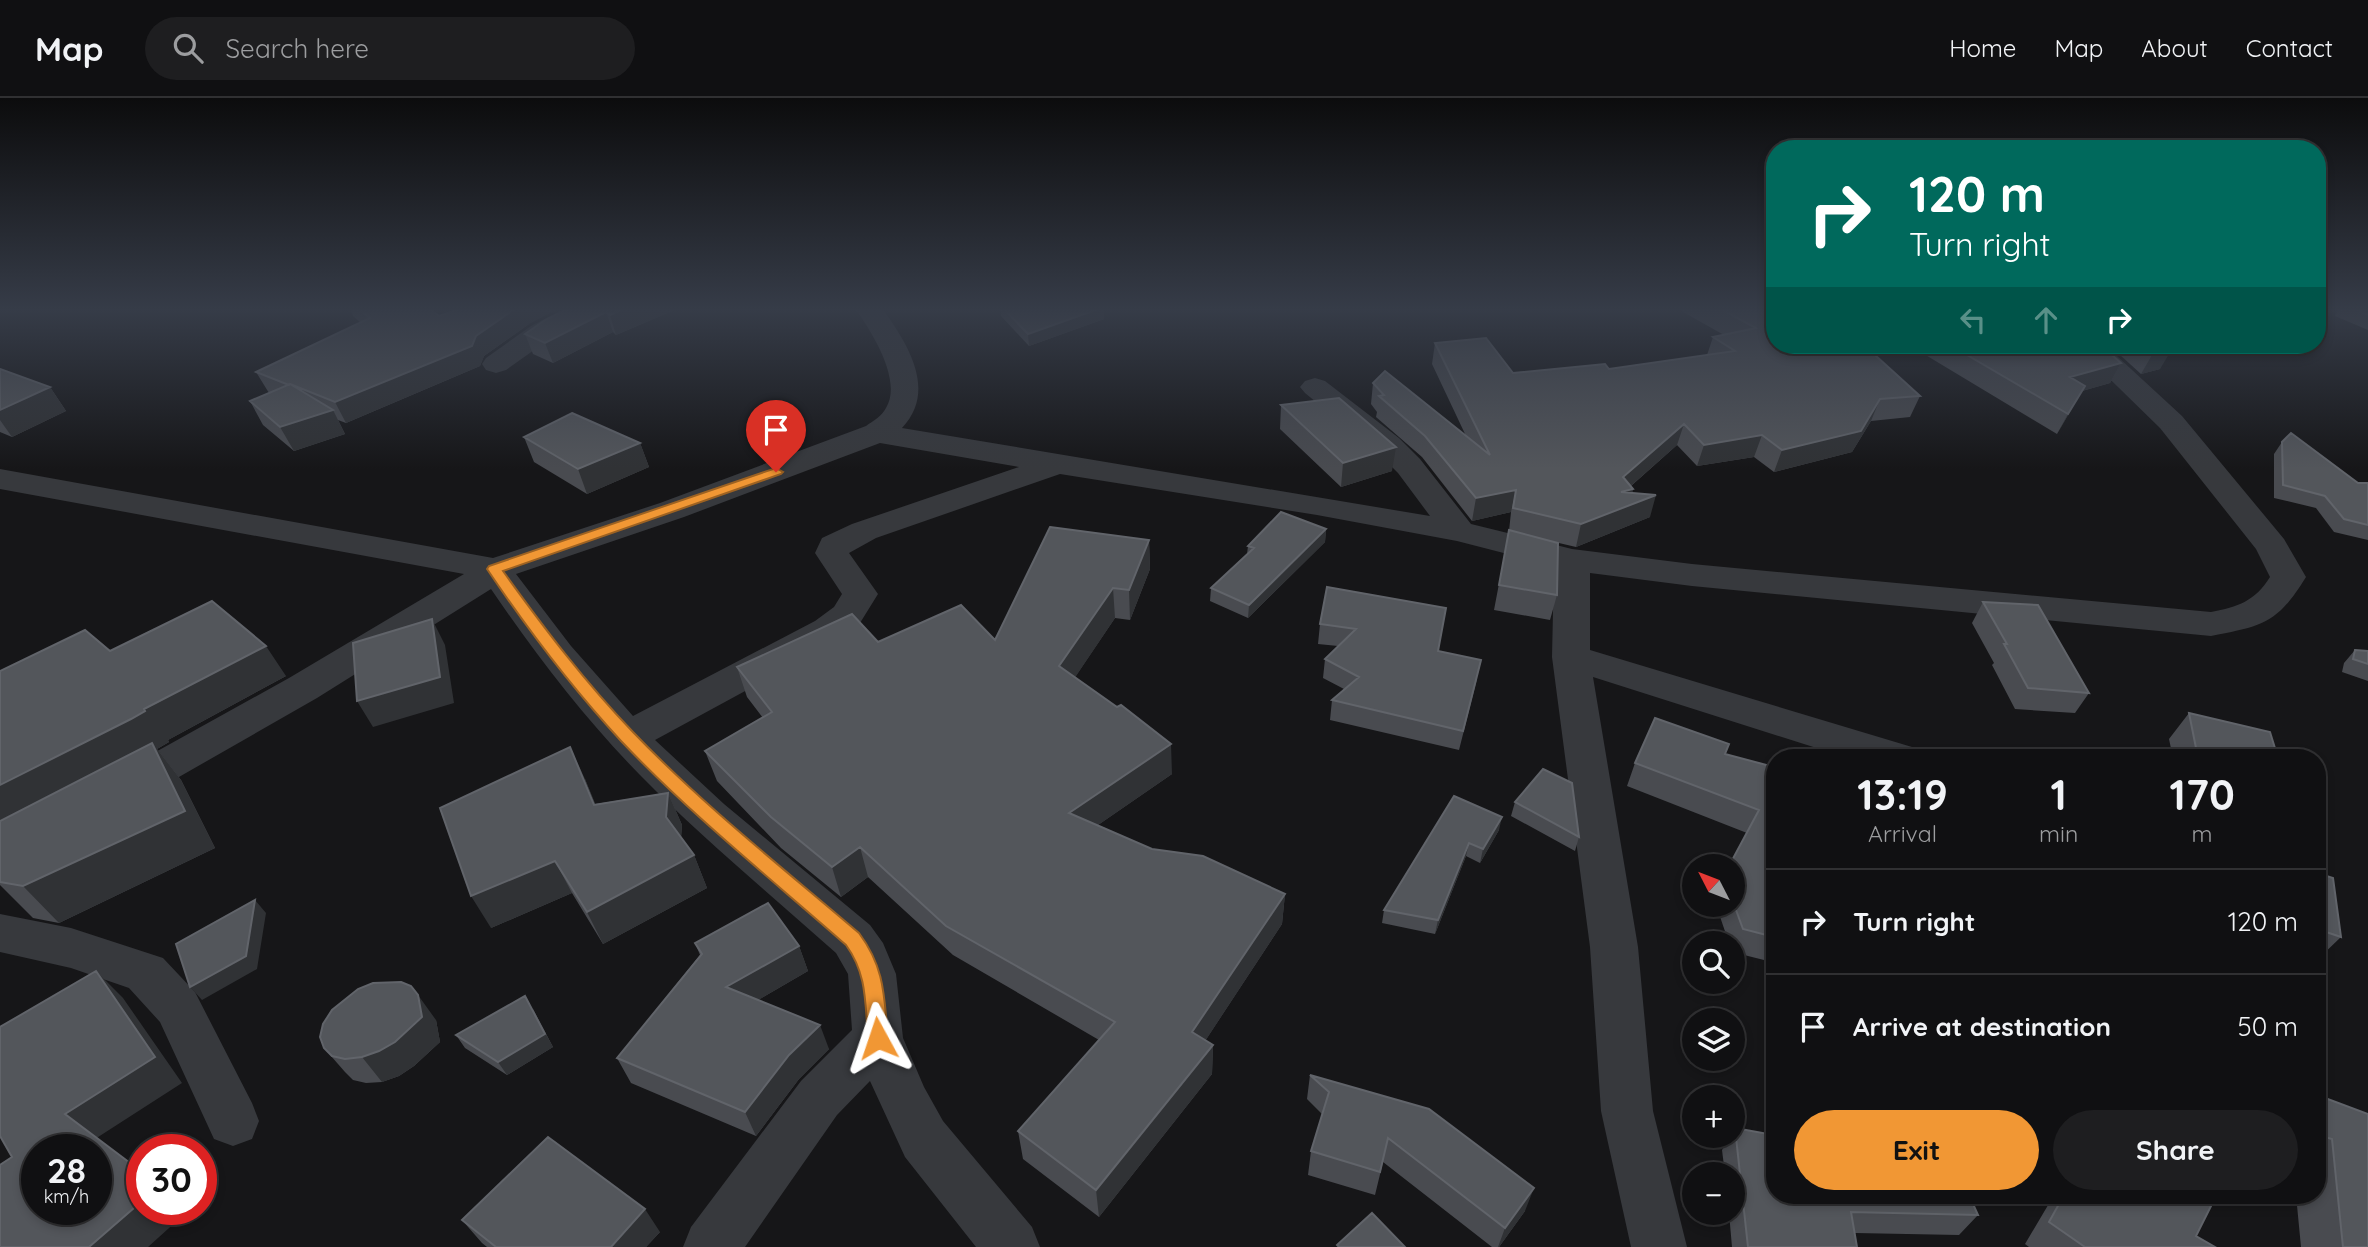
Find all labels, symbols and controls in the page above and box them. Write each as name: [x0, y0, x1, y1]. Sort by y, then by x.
search box: [145, 17, 635, 80]
text: Map: [35, 28, 103, 69]
icon: search: [169, 29, 207, 67]
text: Search here: [225, 32, 369, 65]
text: Home: [1949, 33, 2016, 63]
text: Map: [2054, 33, 2103, 63]
text: About: [2141, 33, 2208, 63]
text: Contact: [2246, 33, 2333, 63]
text: 120 m: [1909, 163, 2045, 224]
icon: right: [1794, 168, 1885, 259]
text: Turn right: [1909, 224, 2050, 264]
icon: left: [1954, 301, 1992, 339]
icon: ahead: [2027, 301, 2065, 339]
icon: right: [2100, 301, 2138, 339]
pin: [746, 400, 806, 472]
icon: arrive: [757, 411, 795, 449]
text: 13:19: [1857, 768, 1948, 821]
text: 1: [2050, 768, 2067, 821]
text: 170: [2170, 768, 2235, 821]
text: Arrival: [1868, 819, 1937, 848]
text: min: [2039, 819, 2078, 848]
text: m: [2192, 819, 2213, 848]
north arrow: [1682, 854, 1745, 917]
map controls: [1682, 854, 1745, 1225]
icon: right: [1794, 903, 1832, 941]
text: Turn right: [1853, 905, 1975, 938]
text: 120 m: [2228, 905, 2298, 938]
button: search: [1682, 931, 1745, 994]
position arrow: [841, 1001, 915, 1075]
button: layers: [1682, 1008, 1745, 1071]
icon: arrive: [1794, 1008, 1832, 1046]
text: Arrive at destination: [1853, 1010, 2111, 1043]
text: 50 m: [2238, 1010, 2298, 1043]
button: +: [1682, 1085, 1745, 1148]
button: Exit: [1794, 1110, 2039, 1190]
button: Share: [2053, 1110, 2298, 1190]
speed limit sign: 30: [126, 1134, 217, 1225]
text: 28: [47, 1148, 86, 1192]
button: −: [1682, 1162, 1745, 1225]
text: km/h: [44, 1185, 89, 1208]

